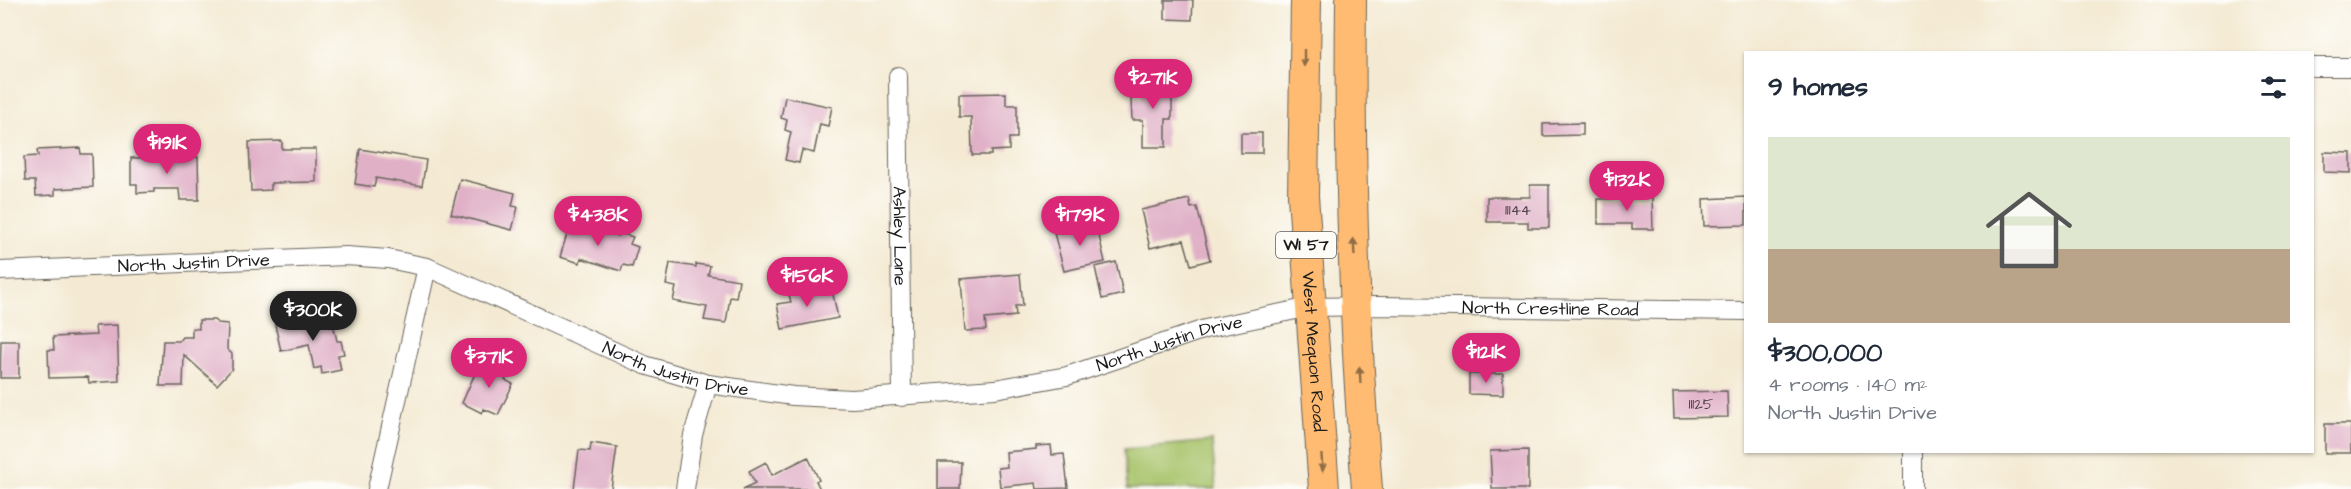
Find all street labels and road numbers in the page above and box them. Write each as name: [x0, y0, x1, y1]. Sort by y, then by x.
street label: Ashley Lane: [886, 186, 913, 286]
road number: WI 57: [1276, 232, 1336, 258]
street label: North Justin Drive: [117, 247, 271, 278]
street label: West Mequon Road: [1296, 270, 1332, 433]
street label: North Crestline Road: [1462, 295, 1639, 322]
street label: North Justin Drive: [1093, 309, 1245, 378]
street label: North Justin Drive: [599, 335, 751, 402]

